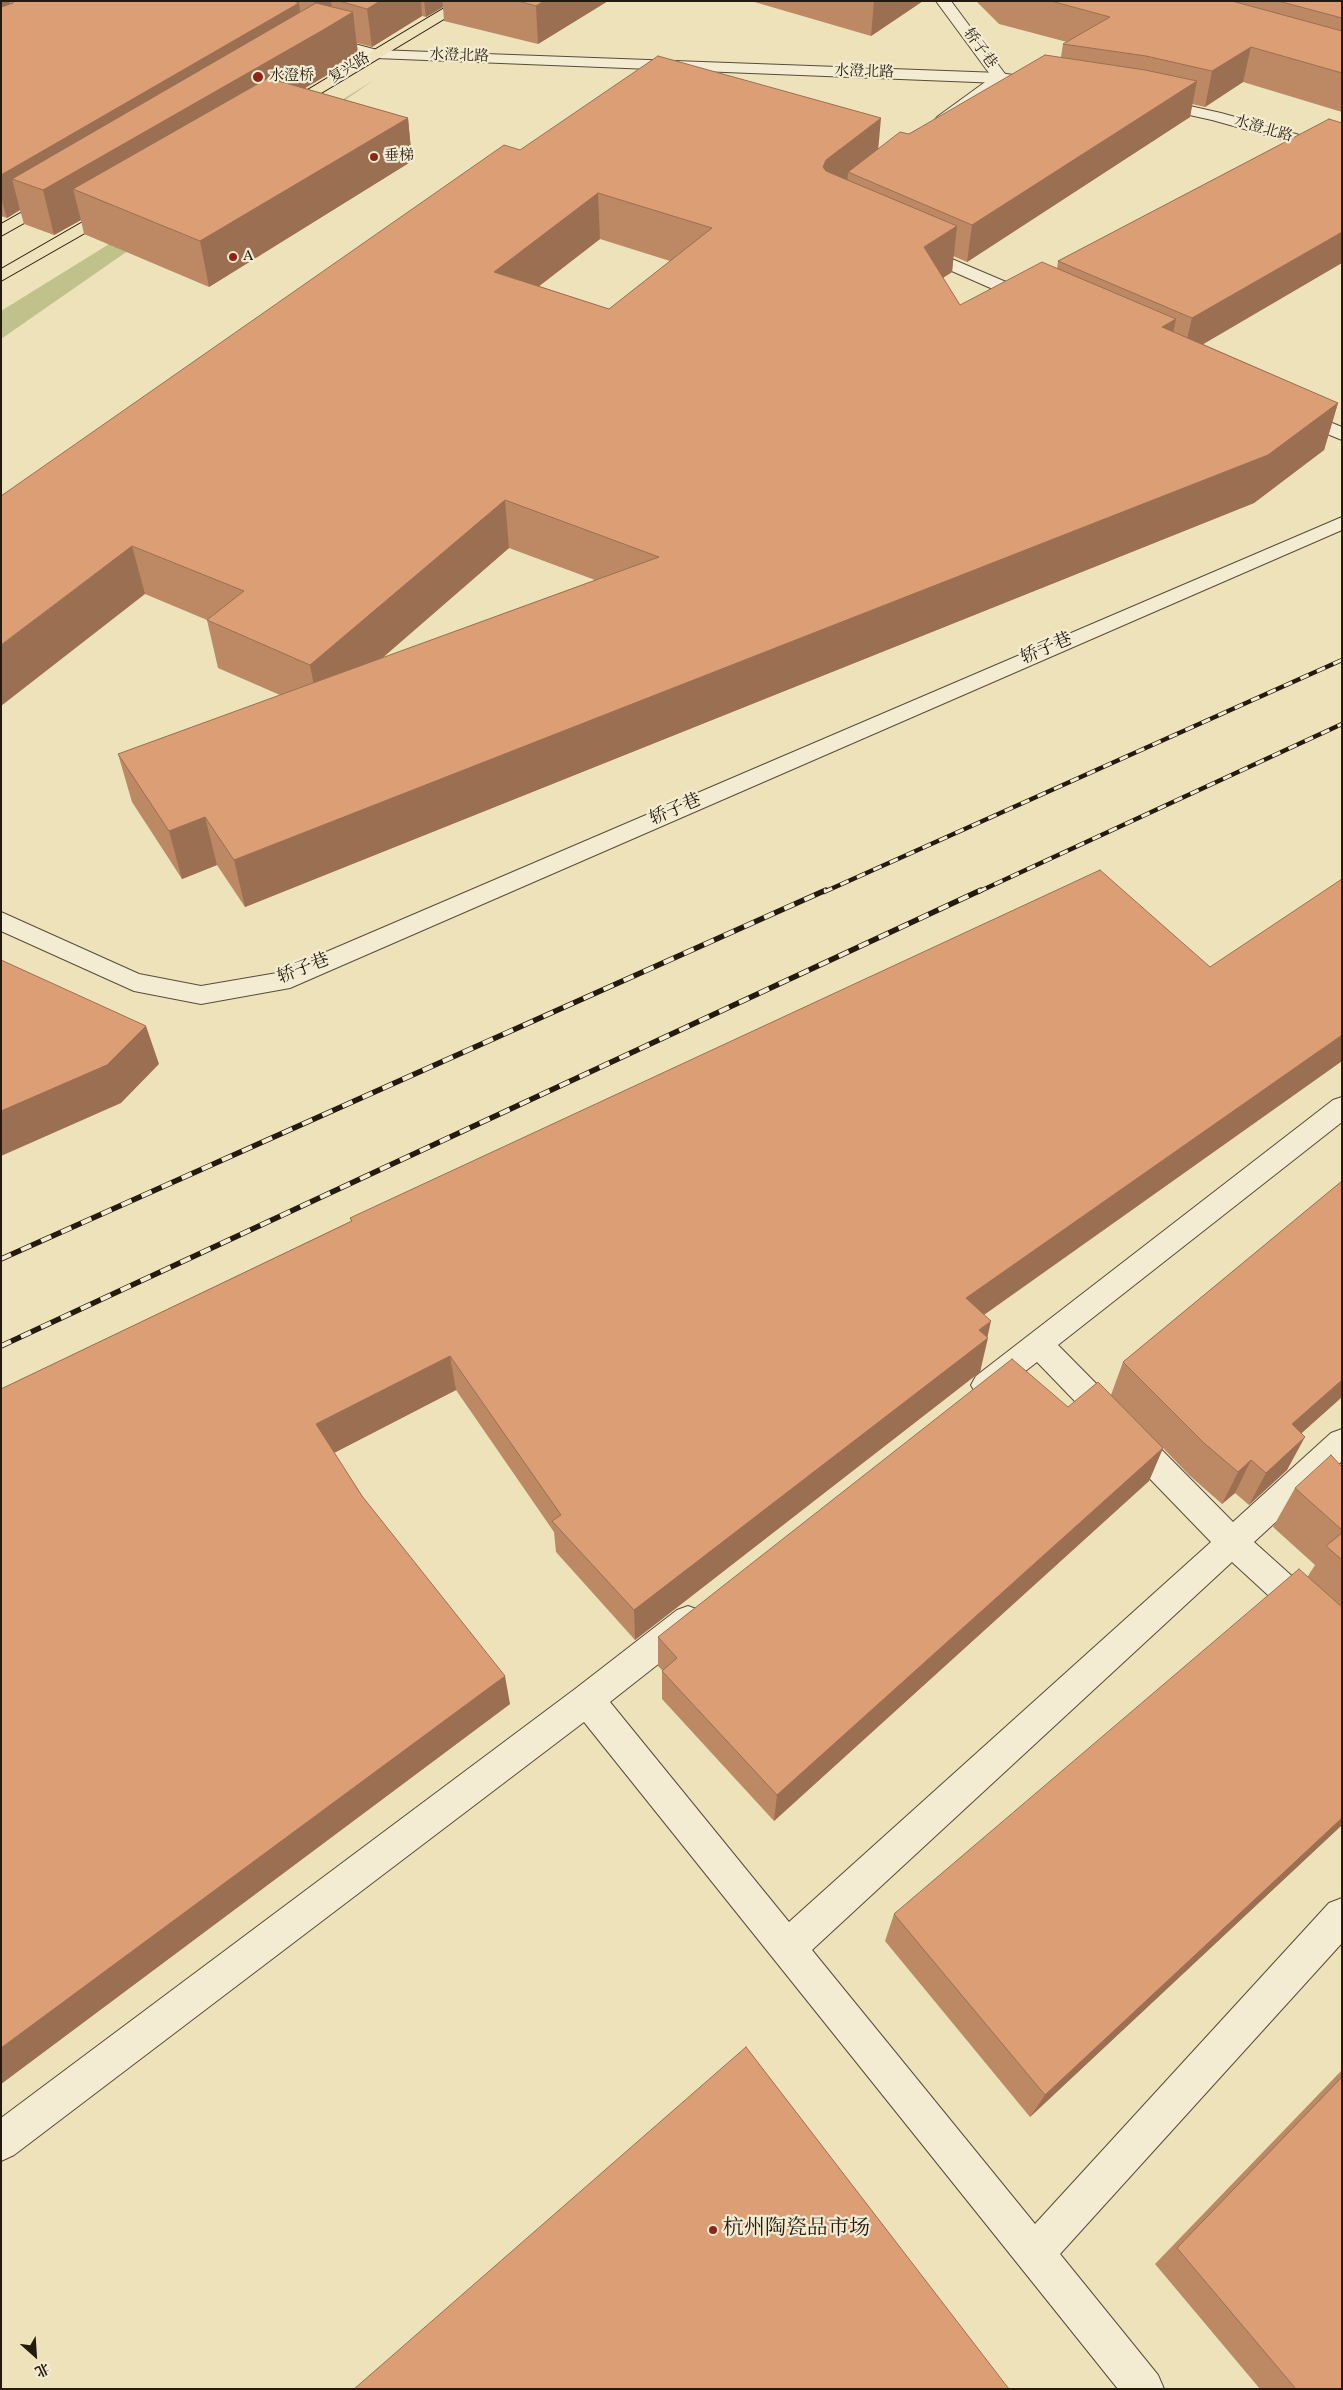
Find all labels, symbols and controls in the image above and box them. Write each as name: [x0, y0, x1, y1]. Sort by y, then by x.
street label: 轿子巷: [958, 26, 1000, 72]
street label: 水澄北路: [429, 47, 489, 67]
street label: 复兴路: [326, 50, 374, 88]
street label: 水澄北路: [834, 63, 894, 83]
place label: 水澄桥: [269, 68, 314, 86]
marker: 水澄桥: [251, 70, 265, 84]
street label: 水澄北路: [1232, 113, 1294, 147]
place label: 垂梯: [384, 148, 414, 166]
marker: 垂梯: [368, 151, 380, 163]
place label: A: [243, 248, 254, 266]
marker: A: [227, 251, 239, 263]
street label: 轿子巷: [1018, 630, 1076, 670]
street label: 轿子巷: [647, 791, 705, 831]
street label: 轿子巷: [275, 950, 333, 990]
place label: 杭州陶瓷品市场: [723, 2217, 870, 2243]
marker: 杭州陶瓷品市场: [707, 2224, 719, 2236]
north arrow: [10, 2330, 60, 2380]
text: 北: [31, 2357, 52, 2381]

